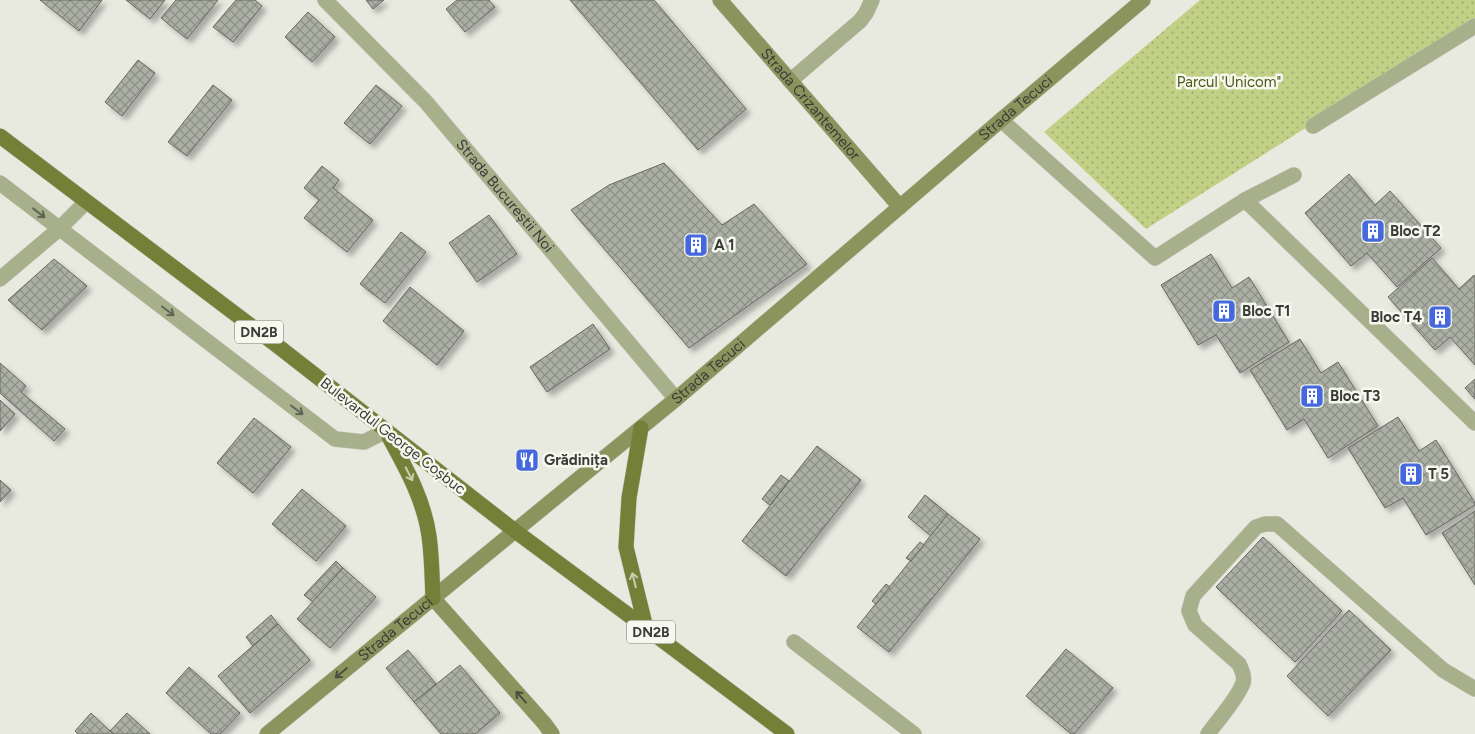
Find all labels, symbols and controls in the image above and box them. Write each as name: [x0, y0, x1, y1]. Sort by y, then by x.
street label: Strada Crizantemelor: [757, 44, 864, 164]
street label: Strada Tecuci: [975, 71, 1056, 144]
park label: Parcul 'Unicom": [1177, 73, 1281, 91]
street label: Strada Bucureștii Noi: [452, 135, 558, 256]
one-way arrow: [32, 207, 45, 218]
building icon: Bloc T2: [1360, 218, 1386, 244]
place label: Bloc T2: [1390, 222, 1441, 240]
building icon: A 1: [683, 232, 709, 258]
place label: A 1: [714, 236, 735, 254]
building icon: Bloc T1: [1211, 298, 1237, 324]
place label: Bloc T1: [1242, 302, 1290, 320]
building icon: Bloc T4: [1427, 304, 1453, 330]
one-way arrow: [161, 306, 174, 317]
place label: Bloc T4: [1370, 308, 1422, 326]
road number: DN2B: [235, 321, 283, 344]
street label: Strada Tecuci: [668, 335, 749, 408]
street label: Bulevardul George Coșbuc: [317, 374, 469, 498]
building icon: Bloc T3: [1299, 383, 1325, 409]
place label: Bloc T3: [1330, 387, 1380, 405]
one-way arrow: [290, 405, 304, 415]
restaurant icon: Grădinița: [514, 447, 540, 473]
place label: Grădinița: [544, 451, 608, 469]
building icon: T 5: [1398, 461, 1424, 487]
place label: T 5: [1428, 465, 1449, 483]
one-way arrow: [405, 466, 414, 481]
one-way arrow: [629, 573, 639, 589]
street label: Strada Tecuci: [354, 593, 437, 665]
road number: DN2B: [627, 620, 675, 644]
one-way arrow: [334, 668, 347, 679]
one-way arrow: [515, 690, 526, 703]

